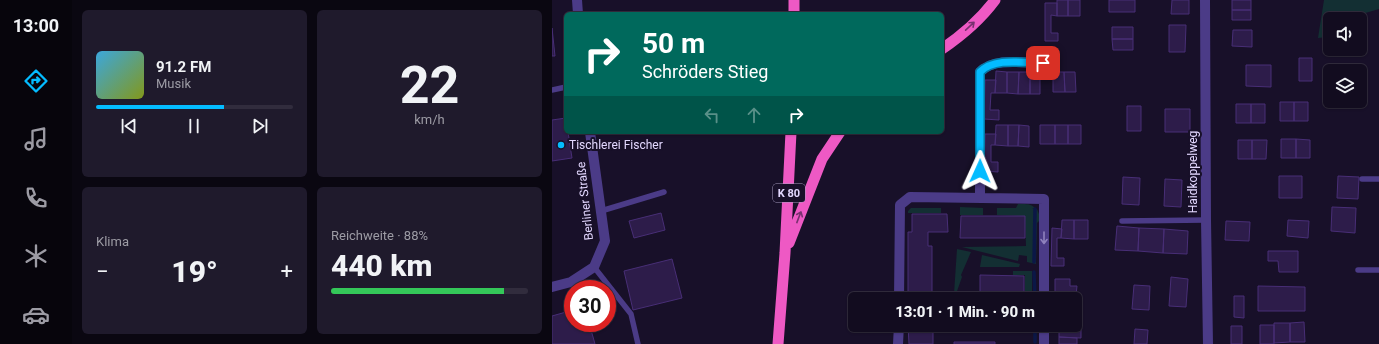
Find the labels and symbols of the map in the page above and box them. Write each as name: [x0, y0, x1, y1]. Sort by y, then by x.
one-way arrow: [965, 21, 975, 31]
pin: [1026, 46, 1060, 80]
street label: Haidkoppelweg: [1186, 131, 1200, 213]
place label: Tischlerei Fischer: [569, 138, 663, 152]
marker: Tischlerei Fischer: [556, 140, 566, 150]
position arrow: [959, 150, 1001, 192]
street label: Berliner Straße: [574, 161, 596, 241]
road number: K 80: [773, 184, 805, 202]
one-way arrow: [795, 211, 803, 223]
one-way arrow: [1040, 231, 1048, 244]
speed limit sign: 30: [564, 280, 616, 332]

